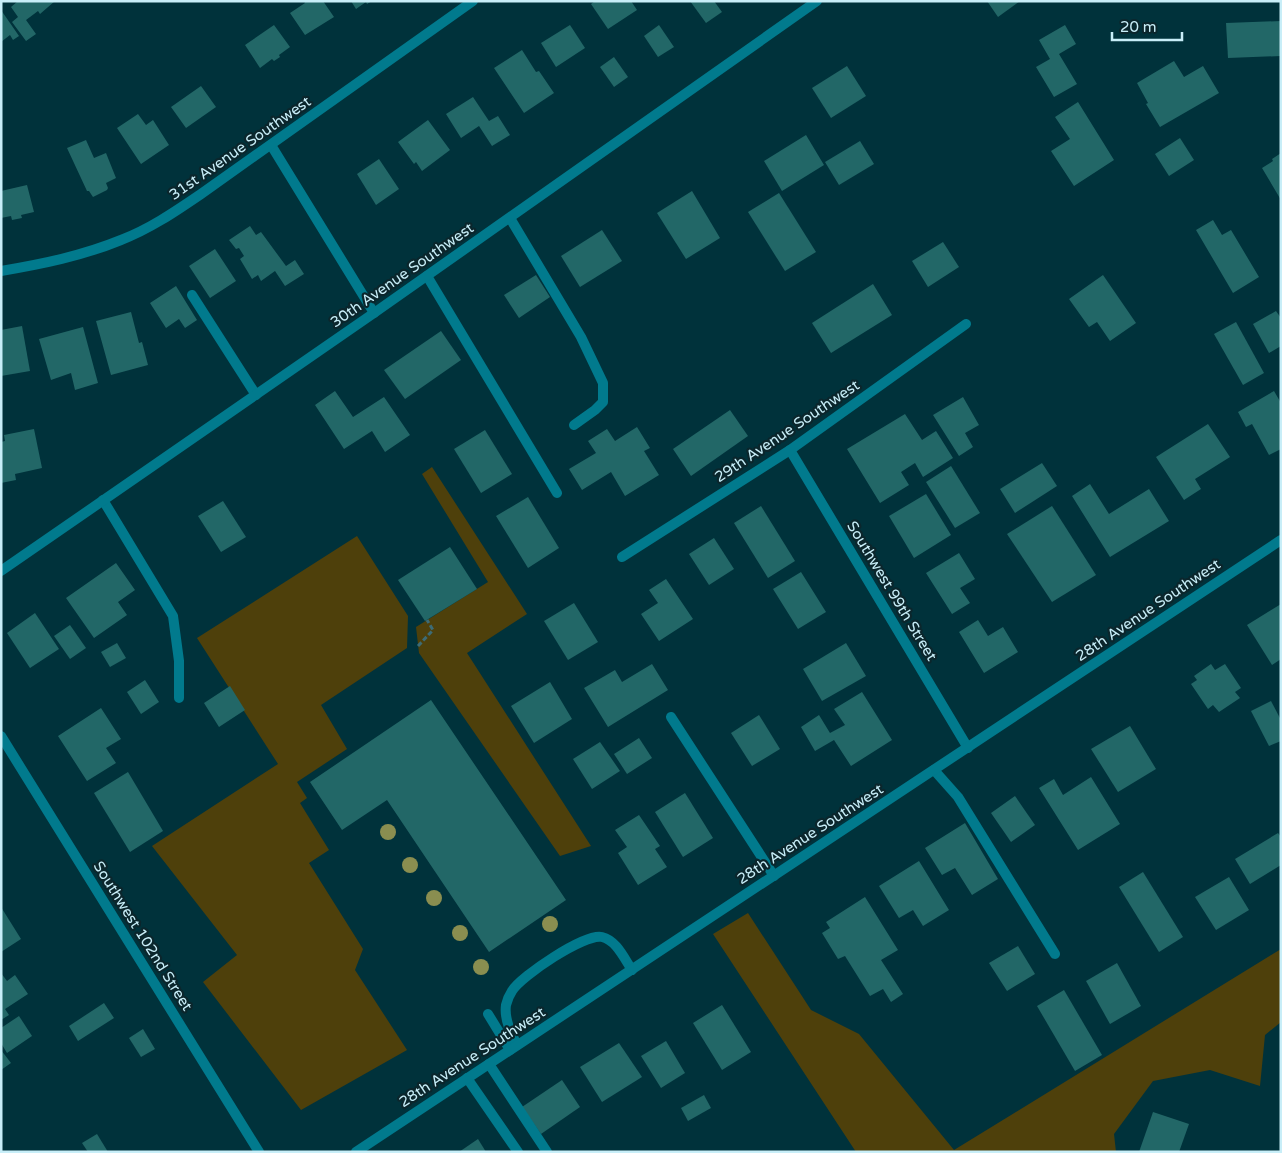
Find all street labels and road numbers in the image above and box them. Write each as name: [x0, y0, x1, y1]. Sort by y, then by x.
street label: 31st Avenue Southwest: [166, 92, 314, 204]
street label: 30th Avenue Southwest: [327, 219, 477, 331]
street label: 29th Avenue Southwest: [711, 376, 863, 486]
street label: Southwest 99th Street: [843, 518, 941, 664]
street label: 28th Avenue Southwest: [1072, 555, 1224, 665]
street label: 28th Avenue Southwest: [734, 780, 887, 888]
street label: Southwest 102nd Street: [90, 858, 197, 1014]
street label: 28th Avenue Southwest: [396, 1003, 549, 1111]

